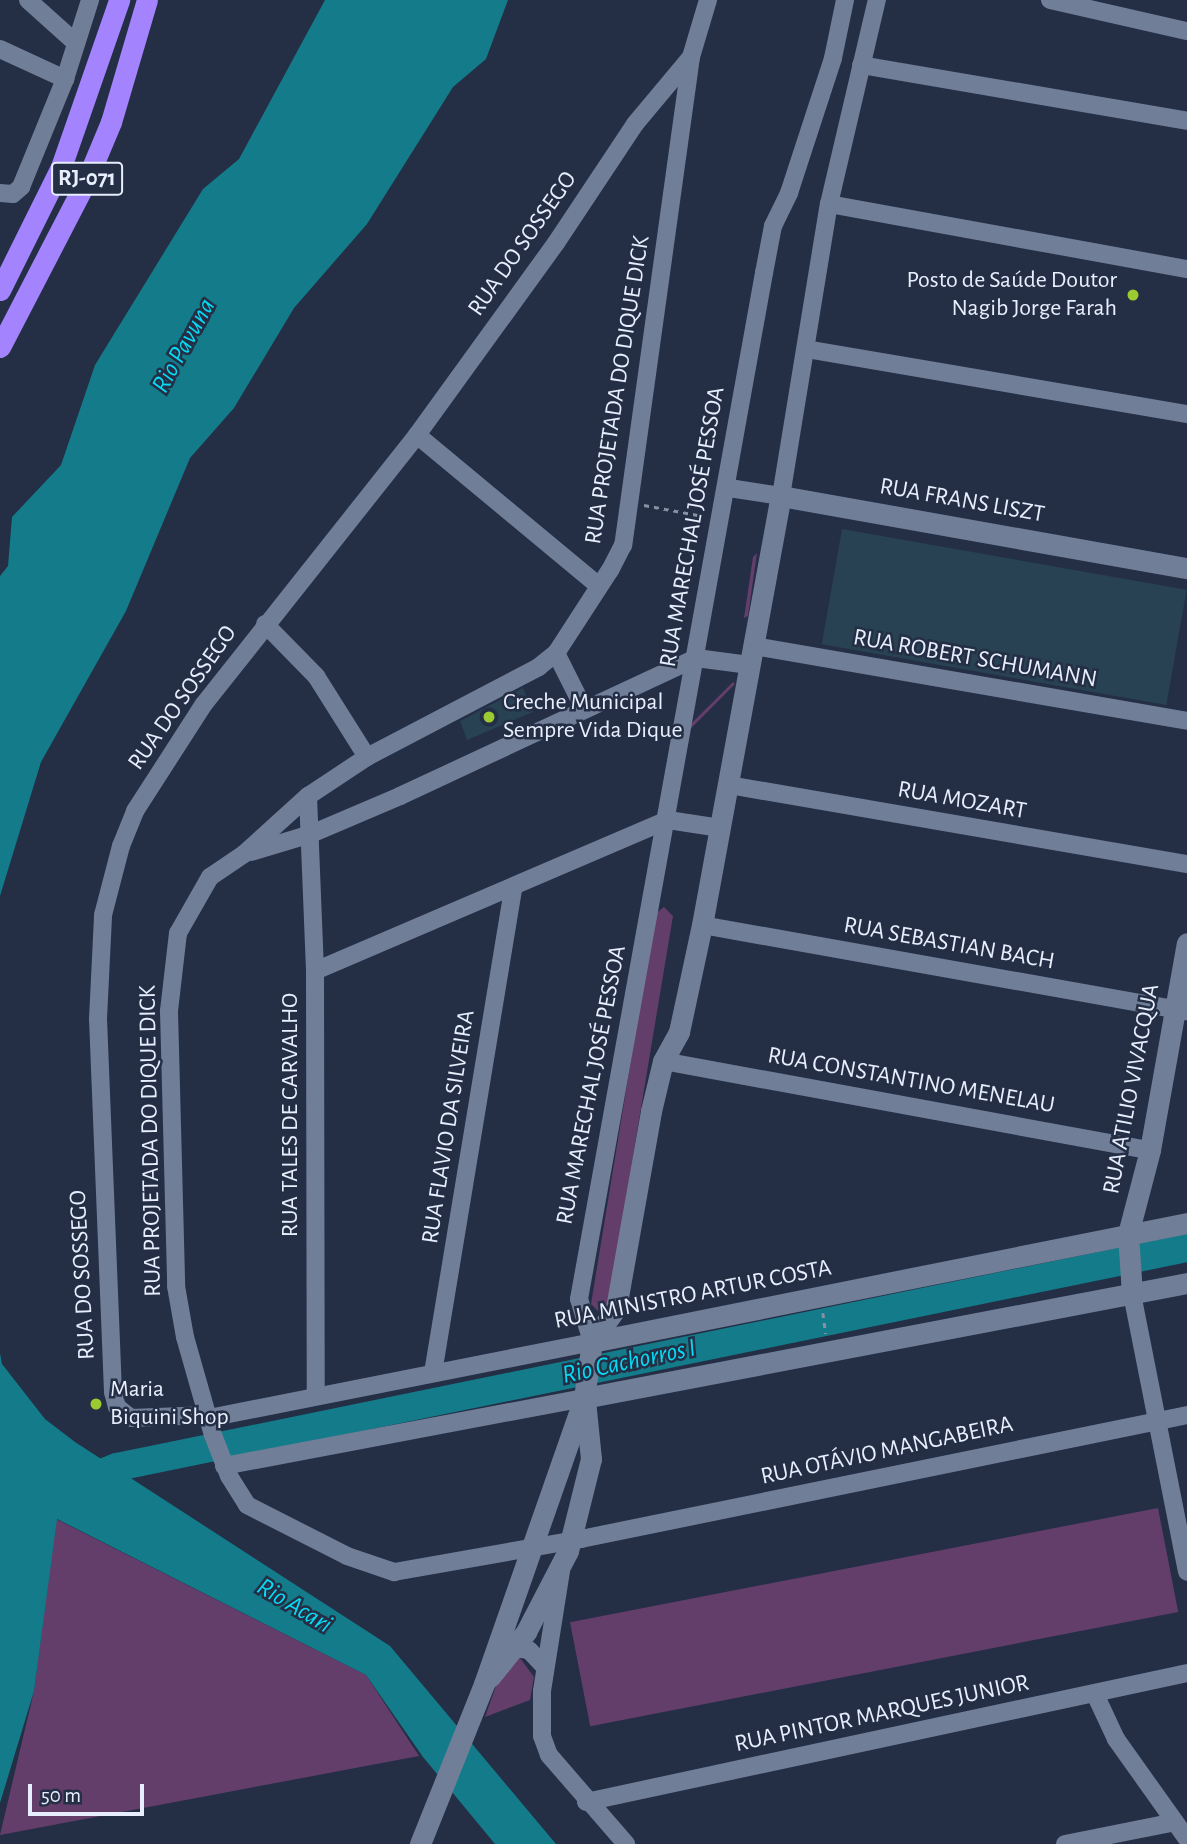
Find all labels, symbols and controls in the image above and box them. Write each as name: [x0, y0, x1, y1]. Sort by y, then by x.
road number: RJ-071: [50, 160, 124, 198]
street label: RUA DO SOSSEGO: [462, 166, 584, 322]
street label: RUA PROJETADA DO DIQUE DICK: [579, 234, 657, 546]
place label: Posto de Saúde Doutor Nagib Jorge Farah: [907, 267, 1117, 323]
marker: Posto de Saúde Doutor Nagib Jorge Farah: [1123, 285, 1143, 305]
water label: Rio Pavuna: [145, 293, 223, 399]
street label: RUA MARECHAL JOSÉ PESSOA: [654, 385, 732, 669]
street label: RUA FRANS LISZT: [877, 472, 1047, 530]
street label: RUA DO SOSSEGO: [122, 620, 244, 776]
street label: RUA ROBERT SCHUMANN: [851, 623, 1099, 695]
place label: Creche Municipal Sempre Vida Dique: [503, 689, 682, 745]
marker: Creche Municipal Sempre Vida Dique: [481, 709, 497, 725]
street label: RUA MOZART: [895, 776, 1029, 826]
street label: RUA SEBASTIAN BACH: [841, 911, 1057, 977]
street label: RUA MARECHAL JOSÉ PESSOA: [551, 943, 633, 1227]
street label: RUA ATILIO VIVACQUA: [1097, 981, 1167, 1197]
street label: RUA PROJETADA DO DIQUE DICK: [134, 985, 168, 1297]
street label: RUA TALES DE CARVALHO: [277, 993, 305, 1237]
street label: RUA FLAVIO DA SILVEIRA: [416, 1008, 482, 1246]
street label: RUA CONSTANTINO MENELAU: [765, 1042, 1057, 1120]
street label: RUA DO SOSSEGO: [64, 1189, 102, 1361]
street label: RUA MINISTRO ARTUR COSTA: [552, 1254, 834, 1336]
water label: Rio Cachorros I: [559, 1333, 699, 1391]
place label: Maria Biquini Shop: [110, 1376, 229, 1432]
marker: Maria Biquini Shop: [88, 1396, 104, 1412]
street label: RUA OTÁVIO MANGABEIRA: [758, 1410, 1016, 1492]
water label: Rio Acari: [251, 1572, 337, 1640]
street label: RUA PINTOR MARQUES JUNIOR: [732, 1669, 1032, 1759]
scale bar: [32, 1770, 147, 1814]
text: 50 m: [41, 1785, 81, 1806]

